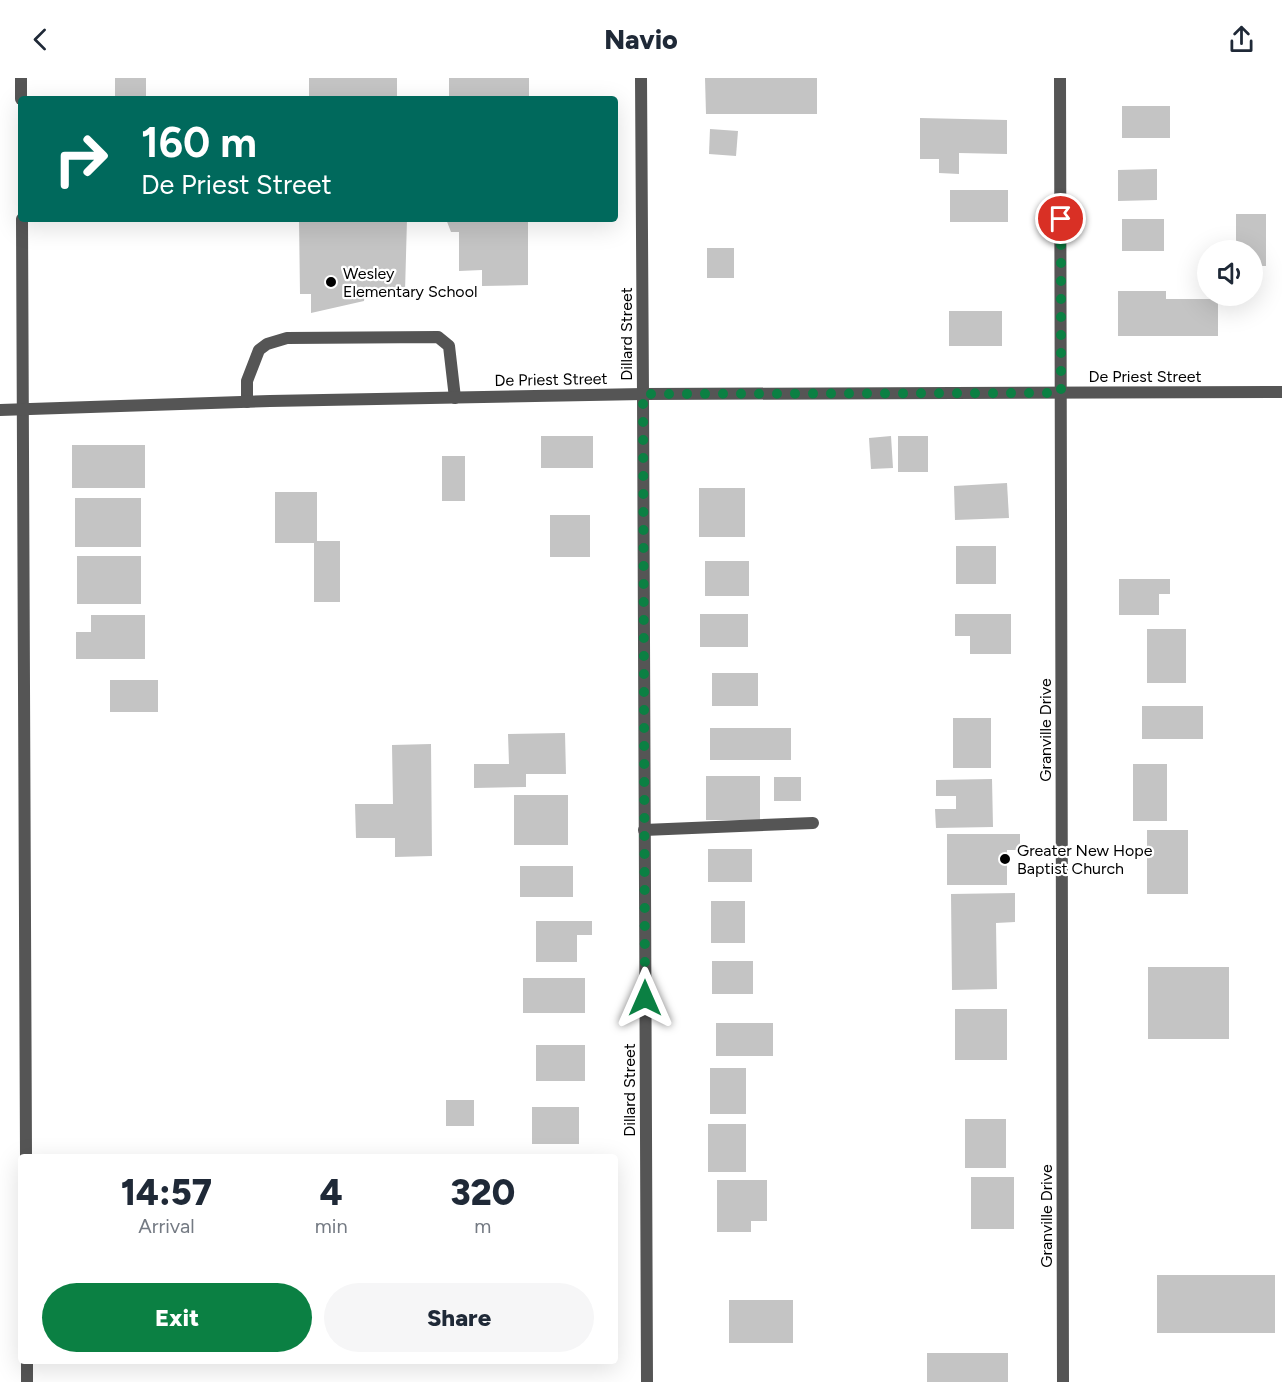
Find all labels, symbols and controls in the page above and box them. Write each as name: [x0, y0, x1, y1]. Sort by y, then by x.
icon: back: [24, 23, 57, 56]
text: Navio: [604, 23, 678, 56]
icon: share: [1225, 23, 1258, 56]
text: 160 m: [141, 117, 257, 168]
icon: right: [42, 120, 120, 198]
text: De Priest Street: [141, 168, 332, 201]
pin: [1035, 193, 1086, 244]
icon: arrive: [1044, 202, 1077, 235]
map controls: [1197, 240, 1263, 306]
button: sound: [1197, 240, 1263, 306]
place label: Wesley Elementary School: [343, 264, 477, 301]
marker: Wesley Elementary School: [324, 275, 338, 289]
street label: Dillard Street: [617, 287, 636, 381]
street label: De Priest Street: [1088, 367, 1202, 386]
street label: De Priest Street: [494, 369, 608, 390]
street label: Granville Drive: [1036, 678, 1055, 782]
place label: Greater New Hope Baptist Church: [1017, 841, 1153, 878]
marker: Greater New Hope Baptist Church: [998, 852, 1012, 866]
position arrow: [613, 966, 677, 1030]
street label: Dillard Street: [620, 1043, 639, 1137]
street label: Granville Drive: [1037, 1164, 1056, 1268]
text: 14:57: [121, 1171, 212, 1214]
text: 4: [320, 1171, 343, 1214]
text: 320: [450, 1171, 515, 1214]
text: Arrival: [138, 1214, 195, 1238]
text: min: [315, 1214, 348, 1238]
text: m: [474, 1214, 491, 1238]
button: Exit: [42, 1283, 312, 1352]
button: Share: [324, 1283, 594, 1352]

